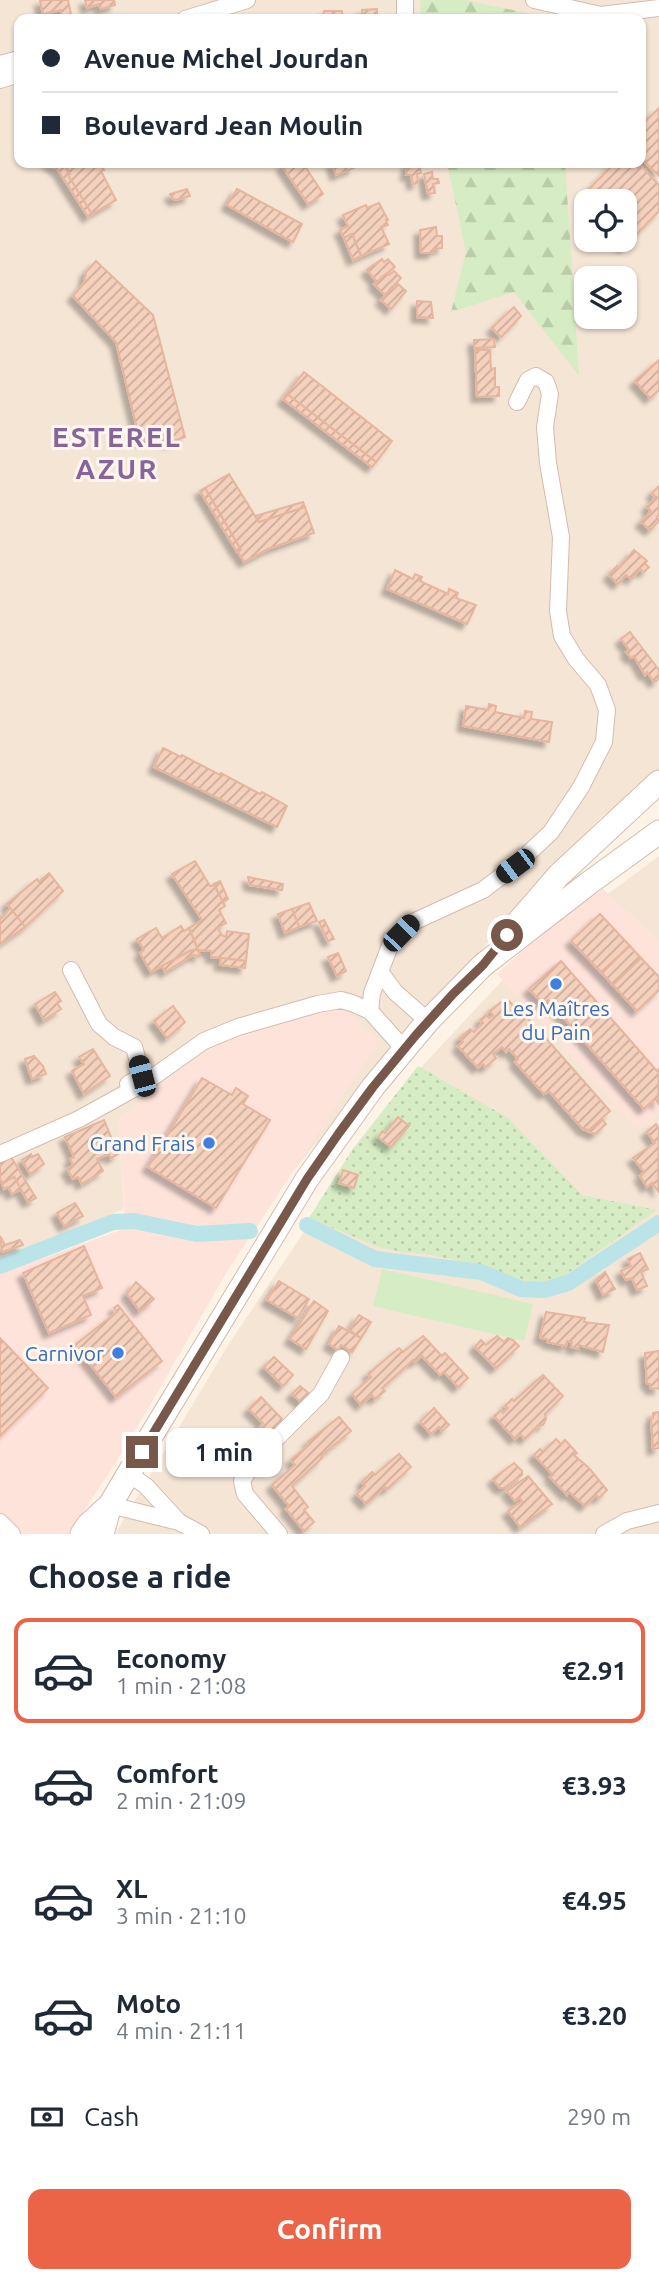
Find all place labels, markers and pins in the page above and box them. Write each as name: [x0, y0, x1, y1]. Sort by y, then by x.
marker: Les Maîtres du Pain: [548, 976, 564, 992]
place label: Les Maîtres du Pain: [502, 996, 610, 1044]
place label: Grand Frais: [90, 1131, 195, 1155]
marker: Grand Frais: [201, 1135, 217, 1151]
place label: Carnivor: [25, 1341, 104, 1365]
marker: Carnivor: [110, 1345, 126, 1361]

